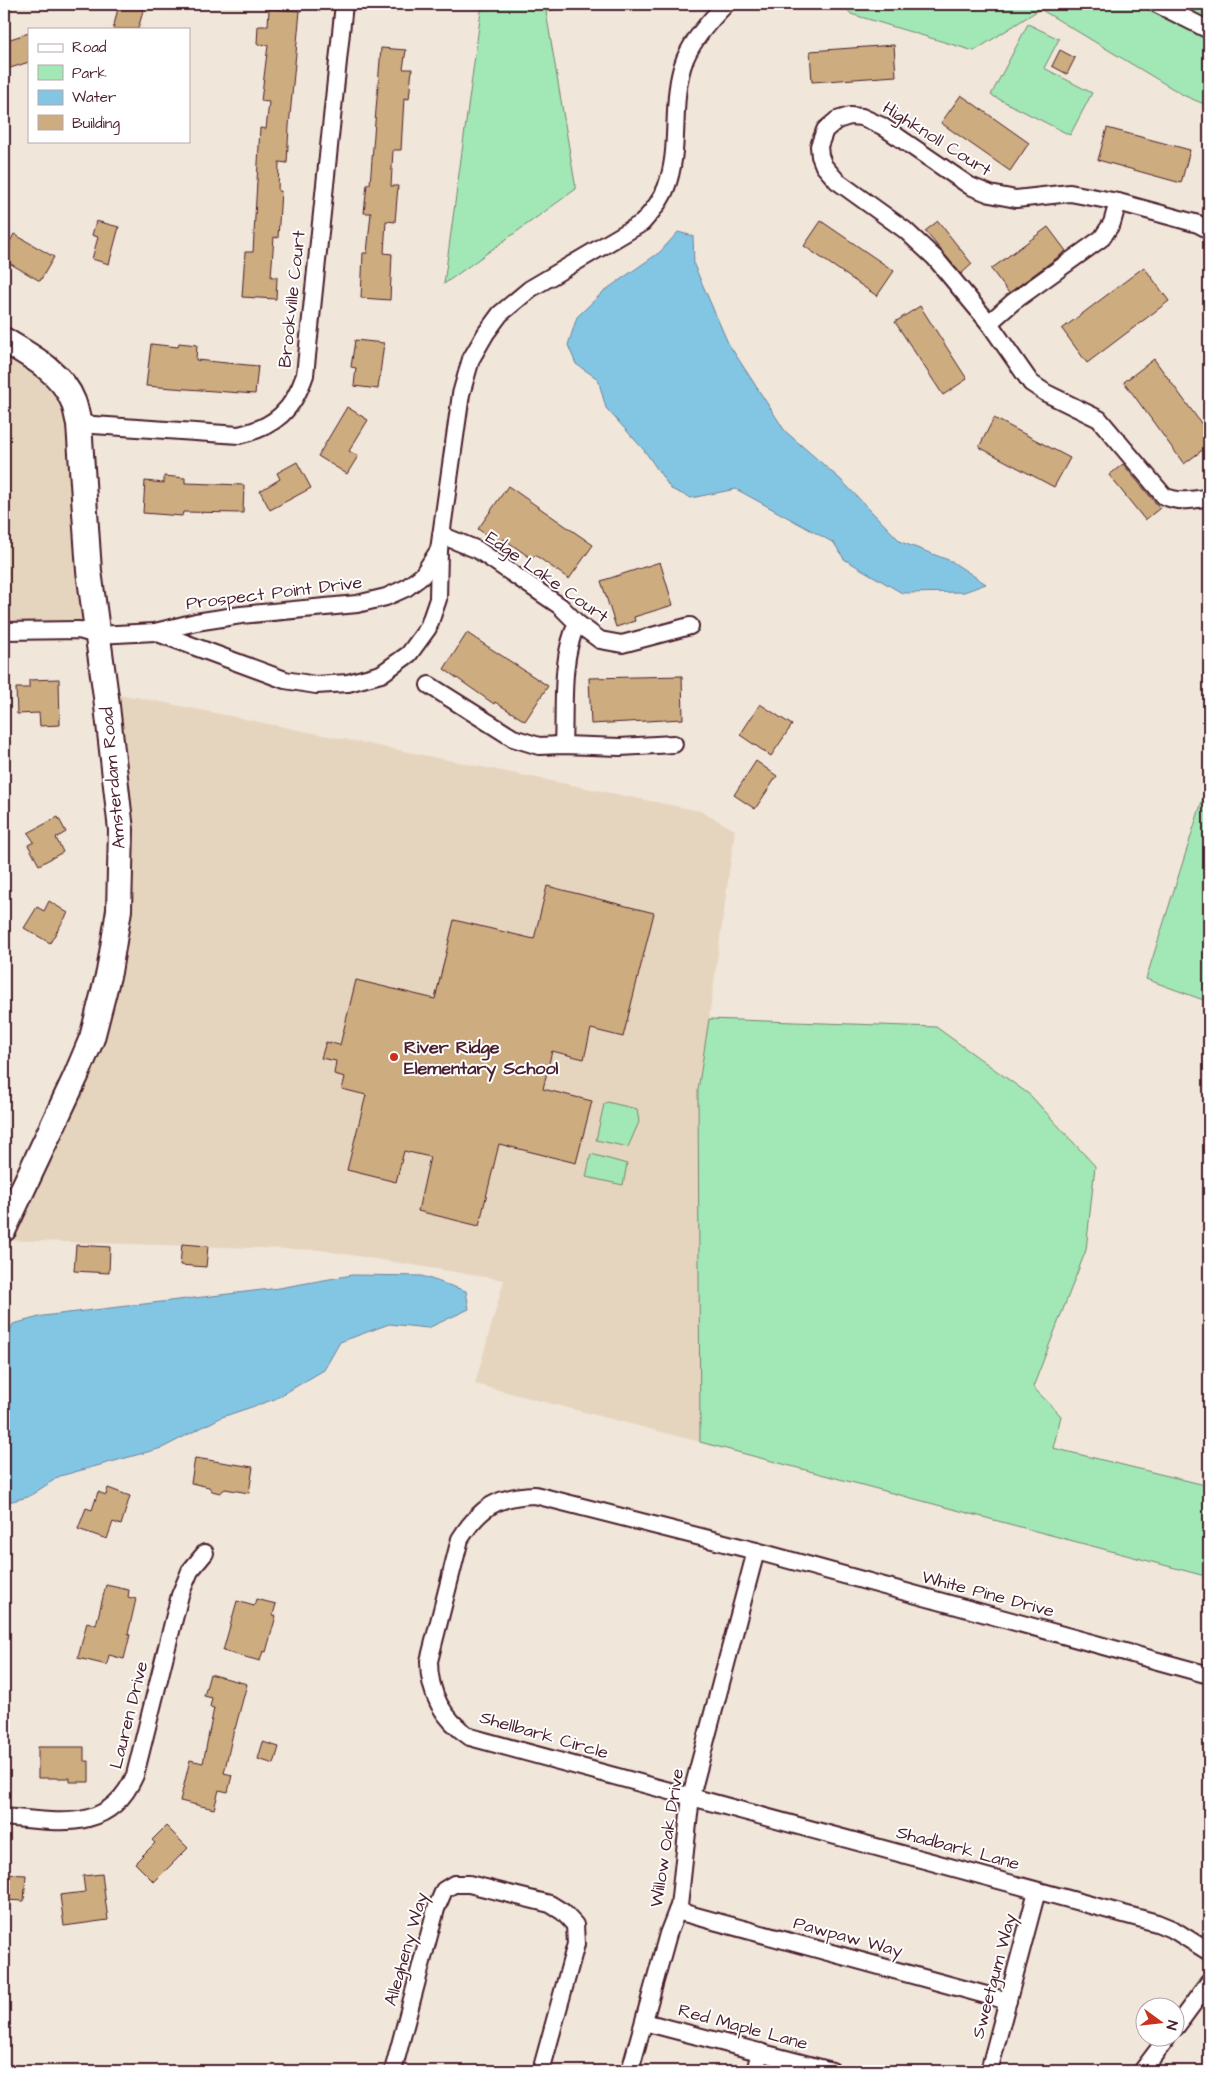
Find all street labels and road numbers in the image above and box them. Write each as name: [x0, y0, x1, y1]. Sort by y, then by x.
street label: Highknoll Court: [877, 96, 997, 184]
street label: Brookville Court: [272, 228, 312, 369]
street label: Edge Lake Court: [480, 525, 614, 630]
street label: Prospect Point Drive: [184, 570, 364, 616]
street label: Amsterdam Road: [94, 706, 132, 850]
street label: White Pine Drive: [919, 1564, 1057, 1624]
street label: Lauren Drive: [104, 1658, 155, 1771]
street label: Shellbark Circle: [477, 1705, 611, 1765]
street label: Willow Oak Drive: [644, 1767, 690, 1909]
street label: Shadbark Lane: [894, 1820, 1023, 1877]
street label: Allegheny Way: [378, 1889, 435, 2009]
street label: Pawpaw Way: [790, 1910, 905, 1965]
street label: Sweetgum Way: [965, 1911, 1024, 2042]
street label: Red Maple Lane: [675, 1998, 811, 2056]

